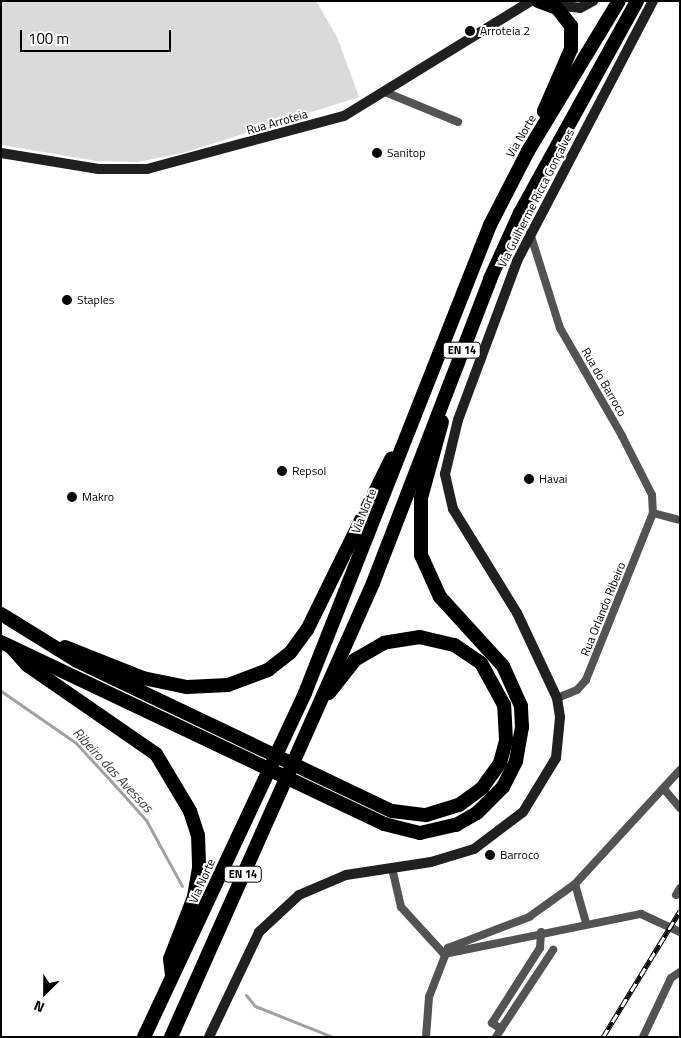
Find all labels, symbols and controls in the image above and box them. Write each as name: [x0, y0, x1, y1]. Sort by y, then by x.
scale bar: [22, 20, 174, 52]
place label: Arroteia 2: [480, 24, 530, 38]
marker: Arroteia 2: [464, 25, 476, 37]
text: 100 m: [28, 27, 69, 50]
street label: Rua Arroteia: [245, 106, 309, 138]
street label: Via Norte: [503, 112, 539, 160]
street label: Via Guilherme Ricca Gonçalves: [495, 126, 577, 270]
place label: Sanitop: [387, 146, 425, 160]
marker: Sanitop: [371, 147, 383, 159]
place label: Staples: [77, 293, 114, 307]
marker: Staples: [61, 294, 73, 306]
road number: EN 14: [442, 342, 482, 358]
street label: Rua do Barroco: [578, 345, 630, 419]
place label: Repsol: [292, 464, 326, 478]
marker: Repsol: [276, 465, 288, 477]
place label: Havai: [539, 472, 567, 486]
marker: Havai: [523, 473, 535, 485]
street label: Via Norte: [349, 486, 379, 536]
place label: Makro: [82, 490, 114, 504]
marker: Makro: [66, 491, 78, 503]
street label: Rua Orlando Ribeiro: [578, 560, 628, 658]
water label: Ribeiro das Avessas: [70, 724, 156, 816]
place label: Barroco: [500, 848, 539, 862]
marker: Barroco: [484, 849, 496, 861]
street label: Via Norte: [186, 857, 218, 905]
road number: EN 14: [223, 866, 263, 882]
north arrow: [20, 968, 70, 1018]
text: N: [30, 996, 48, 1019]

